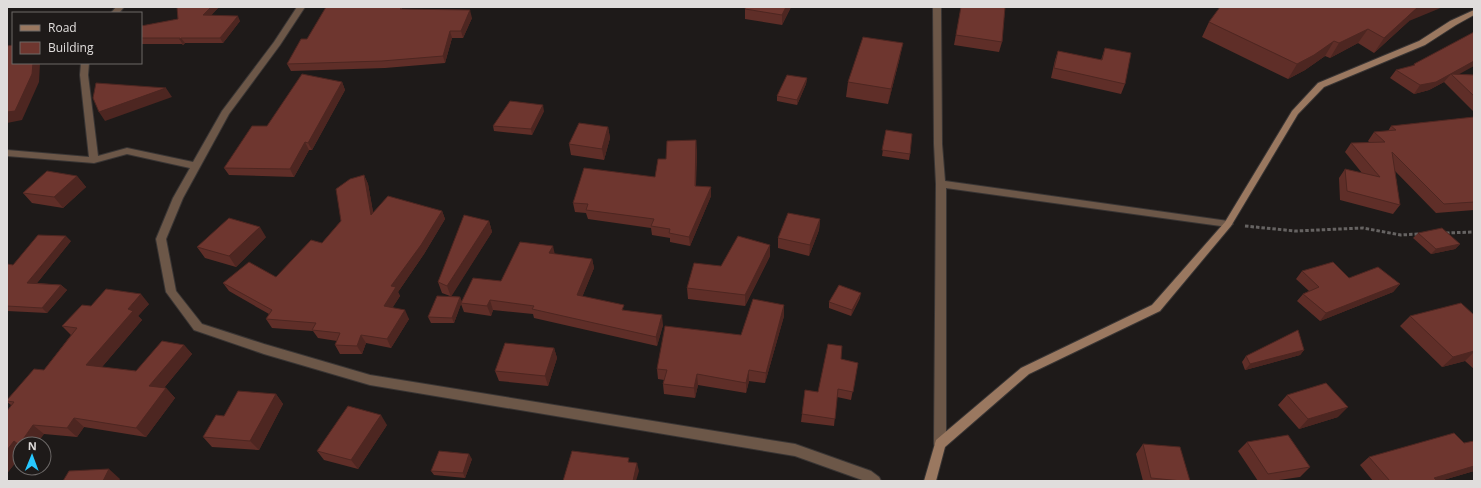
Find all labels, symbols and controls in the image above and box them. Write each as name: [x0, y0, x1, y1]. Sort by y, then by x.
legend: [12, 12, 142, 64]
text: Road: [48, 19, 77, 36]
text: Building: [48, 39, 94, 56]
north arrow: [12, 436, 52, 476]
text: N: [28, 438, 37, 453]

